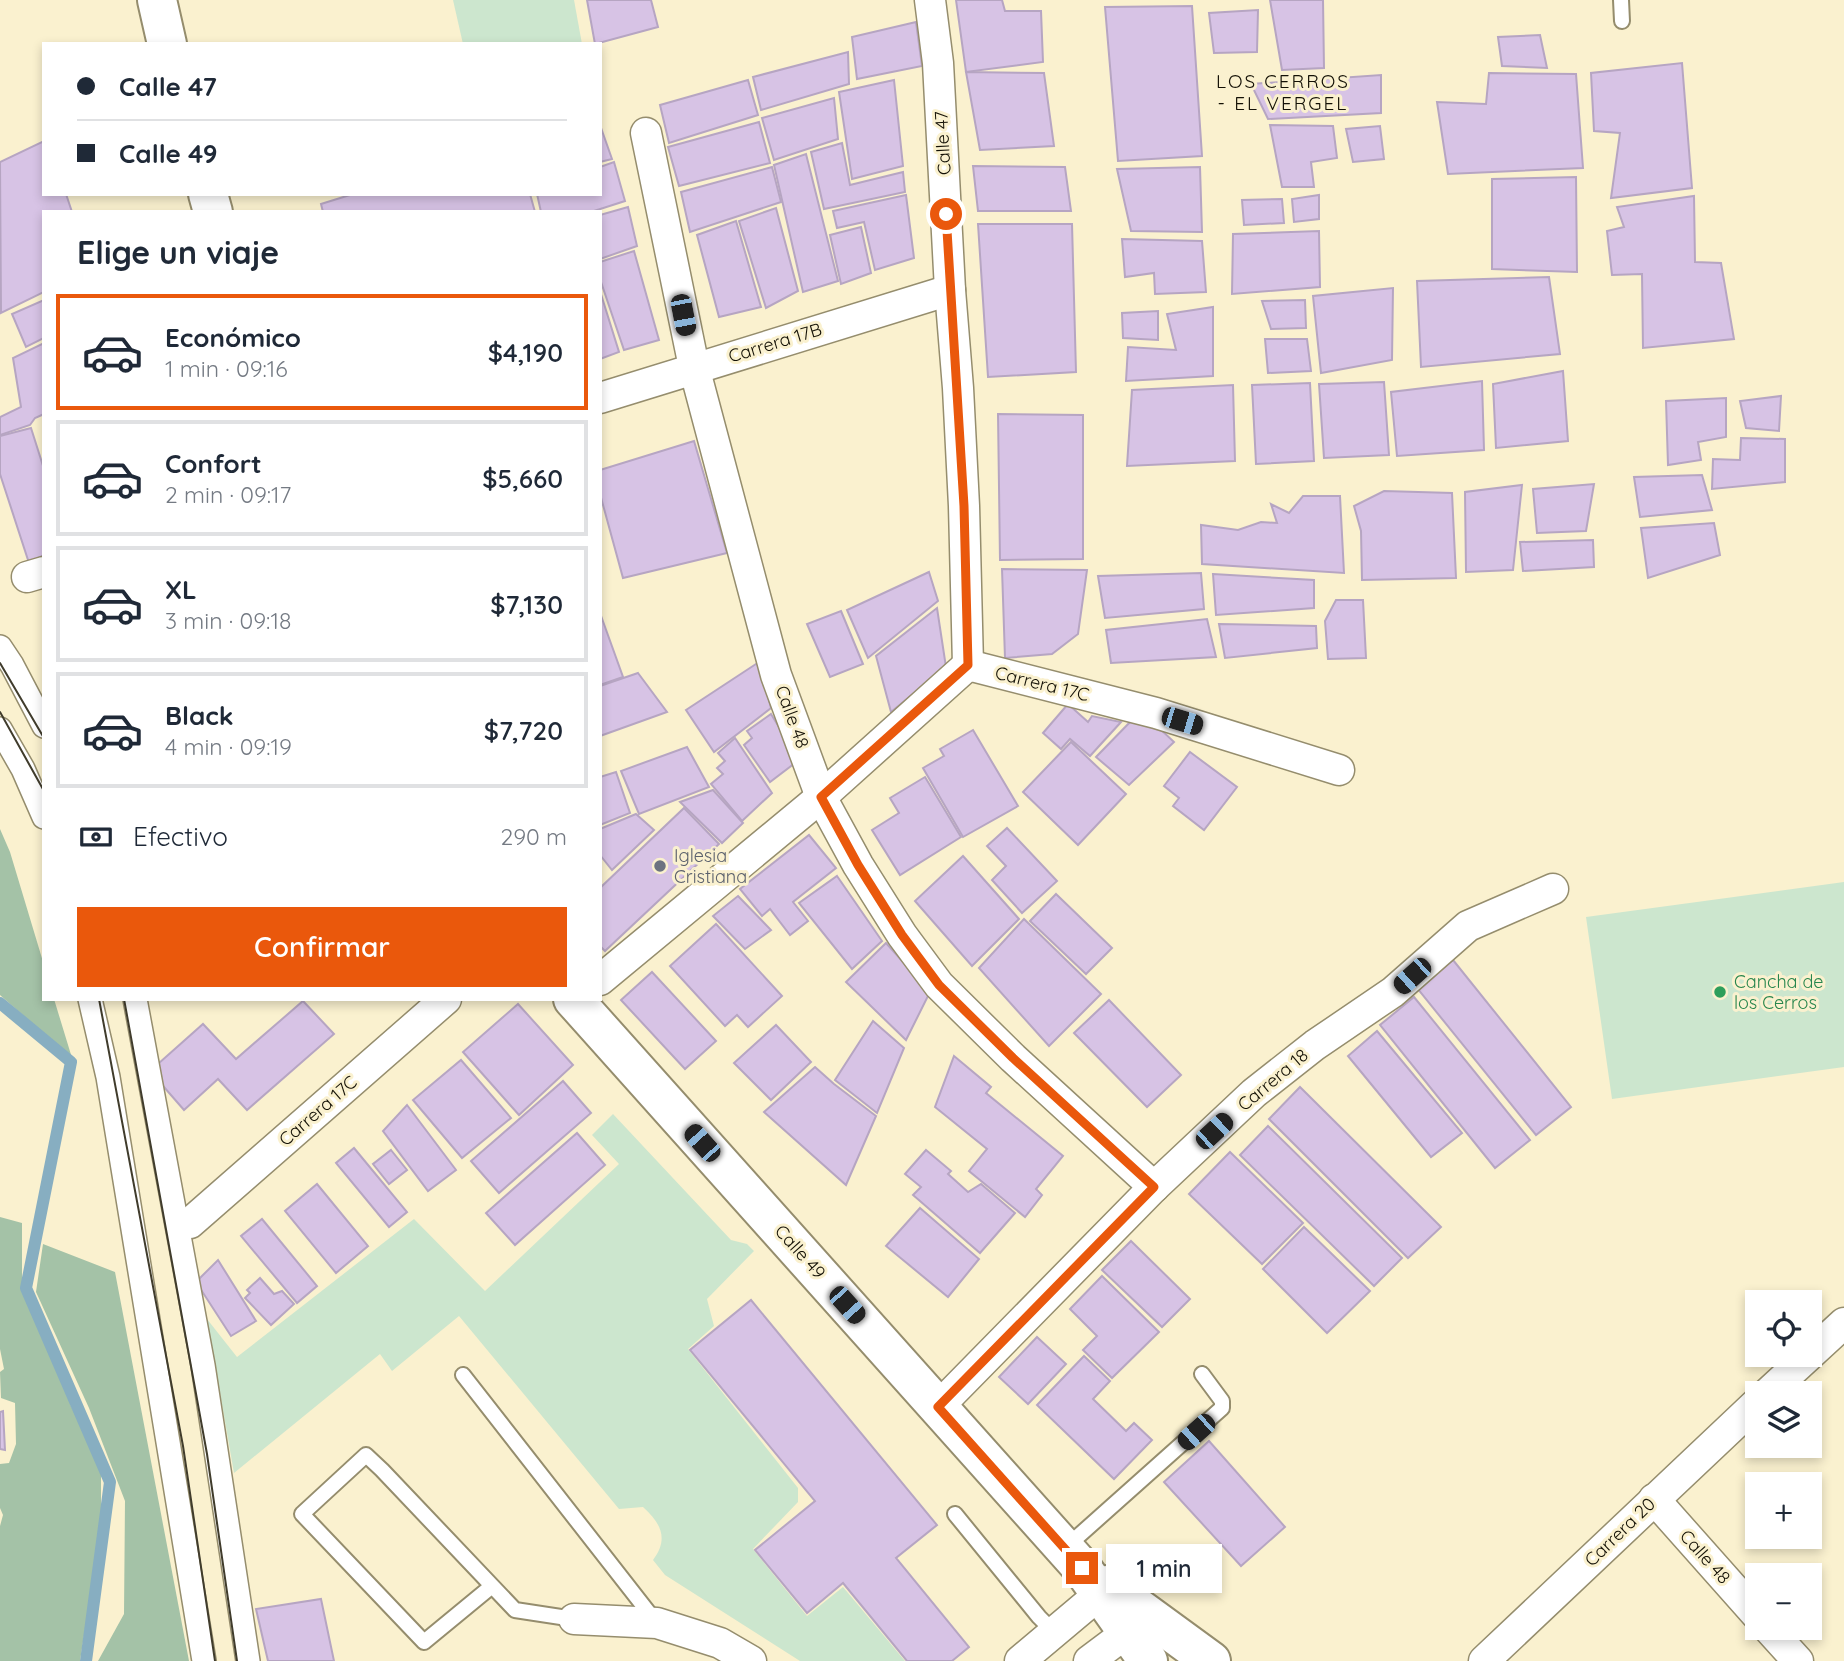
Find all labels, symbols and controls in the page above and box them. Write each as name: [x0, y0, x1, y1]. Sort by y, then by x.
district label: LOS CERROS - EL VERGEL: [1216, 69, 1350, 115]
text: Calle 47: [119, 70, 217, 103]
street label: Calle 47: [929, 110, 956, 176]
text: Calle 49: [119, 137, 218, 170]
route start: [930, 198, 962, 230]
text: Elige un viaje: [77, 232, 279, 272]
car: [669, 292, 698, 338]
street label: Carrera 17B: [725, 317, 824, 368]
icon: car: [81, 321, 144, 384]
text: Económico: [165, 321, 301, 354]
text: $4,190: [488, 336, 563, 369]
text: 1 min · 09:16: [165, 354, 288, 383]
icon: car: [81, 447, 144, 510]
text: Confort: [165, 447, 262, 480]
text: $5,660: [482, 462, 563, 495]
text: 2 min · 09:17: [165, 480, 291, 509]
icon: car: [81, 573, 144, 636]
text: XL: [165, 573, 197, 606]
text: $7,130: [490, 588, 563, 621]
text: 3 min · 09:18: [165, 606, 291, 635]
street label: Carrera 17C: [993, 661, 1092, 706]
street label: Calle 48: [771, 682, 814, 751]
icon: car: [81, 699, 144, 762]
text: Black: [165, 699, 234, 732]
car: [1159, 705, 1206, 737]
text: $7,720: [484, 714, 563, 747]
text: 4 min · 09:19: [165, 732, 292, 761]
icon: cash: [77, 818, 115, 856]
text: Efectivo: [133, 820, 228, 853]
text: 290 m: [500, 822, 567, 851]
place label: Iglesia Cristiana: [674, 844, 747, 888]
marker: Iglesia Cristiana: [652, 858, 668, 874]
button: Confirmar: [77, 907, 567, 987]
car: [1390, 954, 1435, 998]
place label: Cancha de los Cerros: [1734, 970, 1824, 1014]
marker: Cancha de los Cerros: [1712, 984, 1728, 1000]
street label: Carrera 18: [1233, 1043, 1313, 1116]
street label: Carrera 17C: [274, 1070, 362, 1151]
car: [1192, 1109, 1237, 1153]
car: [681, 1120, 724, 1166]
street label: Calle 49: [770, 1220, 831, 1284]
car: [826, 1282, 869, 1328]
map controls: [1745, 1290, 1822, 1640]
button: locate: [1745, 1290, 1822, 1367]
button: layers: [1745, 1381, 1822, 1458]
car: [1174, 1410, 1219, 1454]
button: +: [1745, 1472, 1822, 1549]
street label: Carrera 20: [1579, 1492, 1660, 1571]
street label: Calle 48: [1675, 1525, 1736, 1589]
callout: 1 min: [1106, 1544, 1222, 1592]
route end: [1066, 1552, 1098, 1584]
text: 1 min: [1136, 1554, 1192, 1583]
button: −: [1745, 1563, 1822, 1640]

